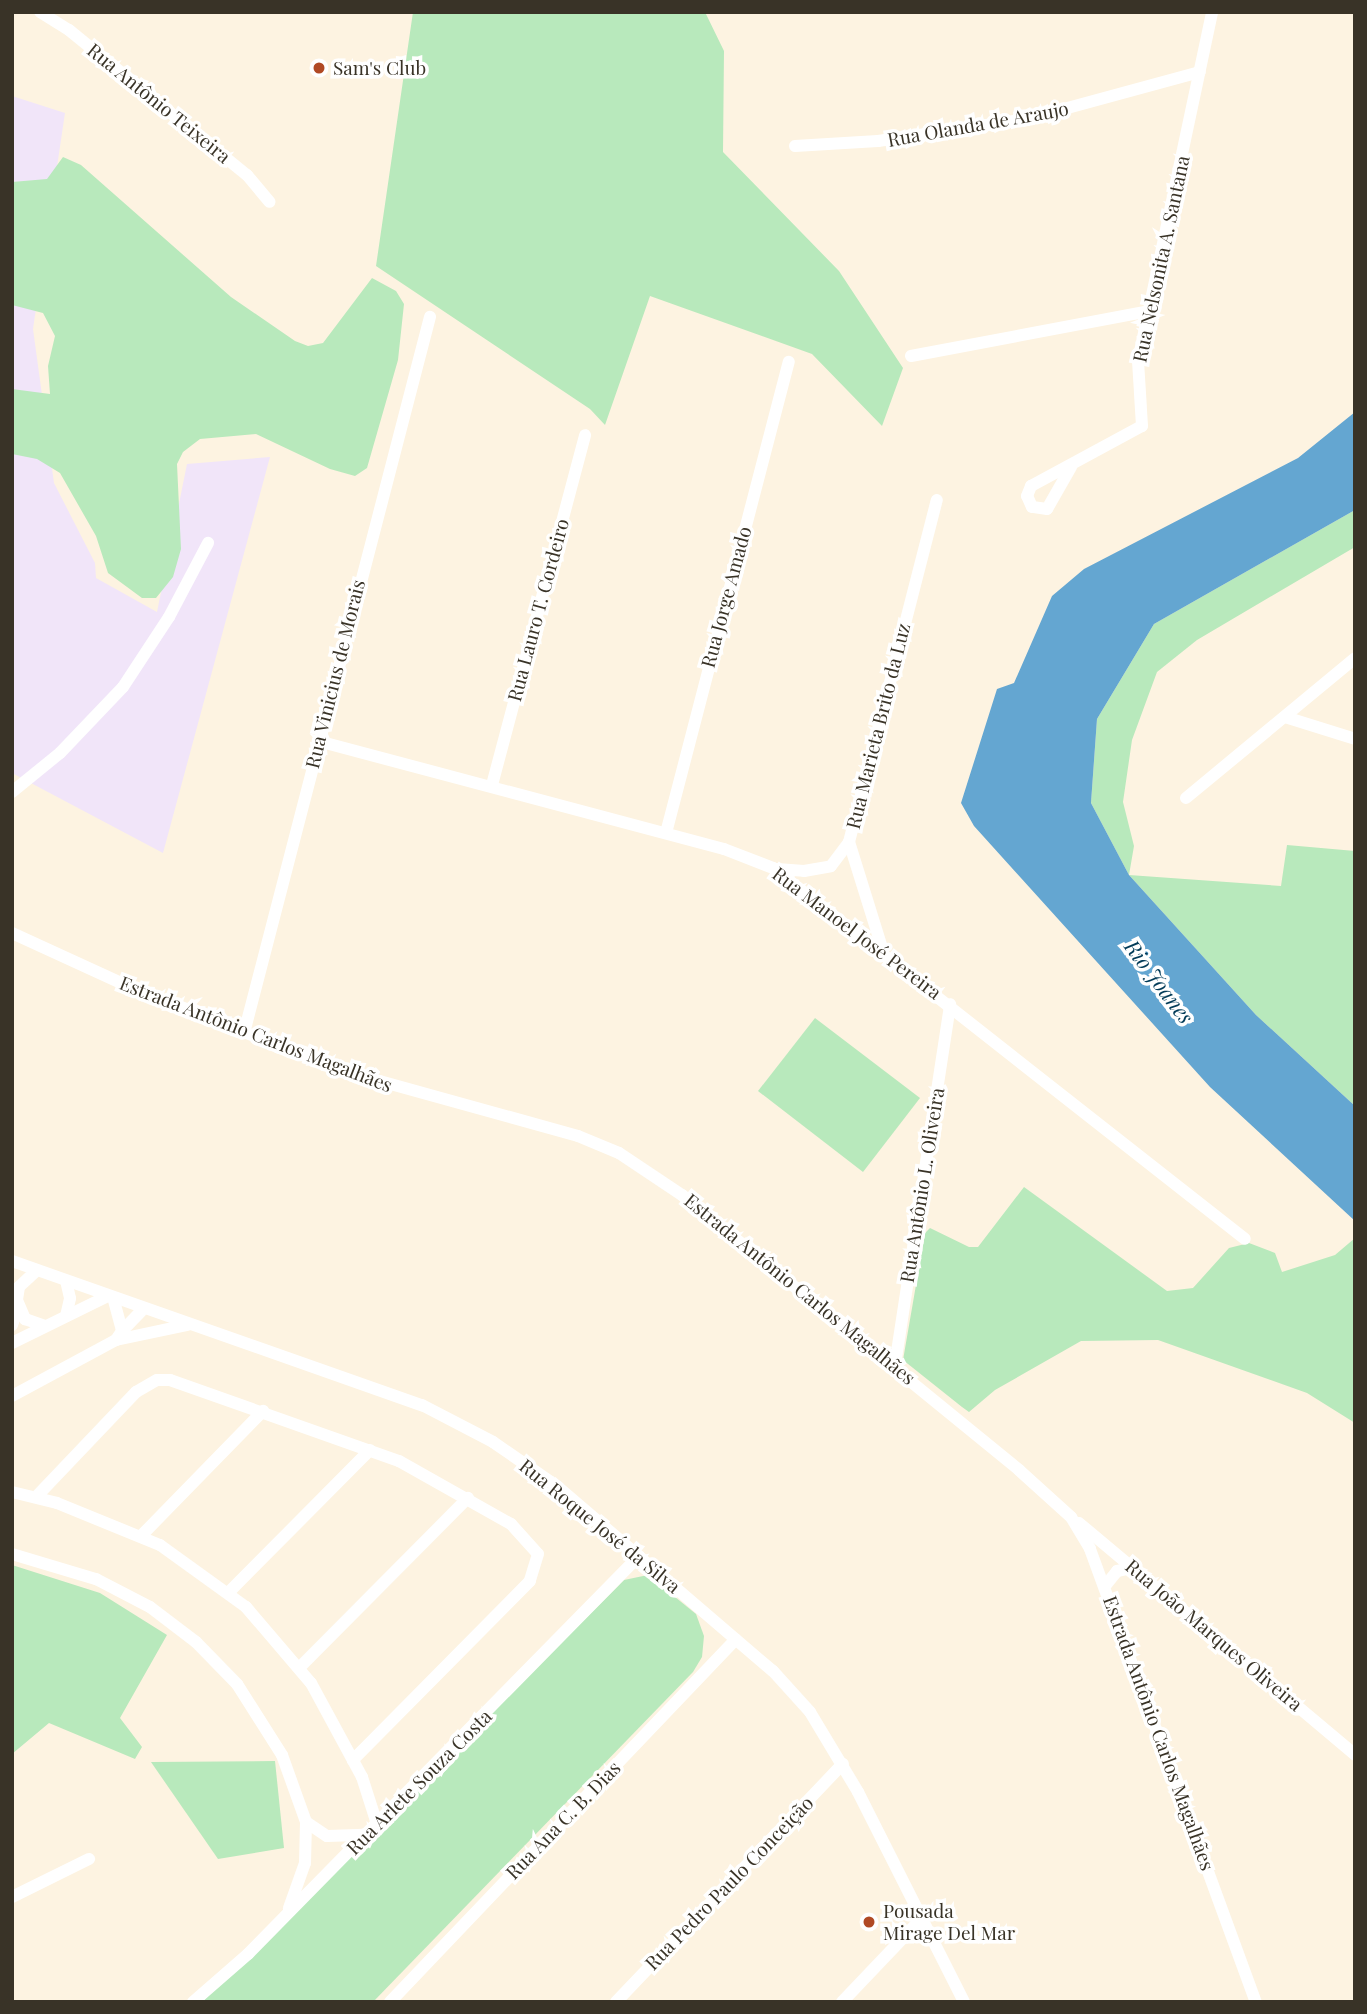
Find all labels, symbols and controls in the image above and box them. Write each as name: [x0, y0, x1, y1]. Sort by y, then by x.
street label: Rua Antônio Teixeira: [82, 38, 236, 168]
place label: Sam's Club: [333, 57, 426, 79]
marker: Sam's Club: [311, 60, 327, 76]
street label: Rua Olanda de Araujo: [885, 97, 1071, 151]
street label: Rua Nelsonita A. Santana: [1128, 153, 1194, 365]
street label: Rua Lauro T. Cordeiro: [503, 516, 573, 704]
street label: Rua Jorge Amado: [696, 523, 756, 671]
street label: Rua Vinicius de Morais: [300, 577, 370, 771]
street label: Rua Marieta Brito da Luz: [841, 620, 915, 832]
street label: Rua Manoel José Pereira: [768, 862, 946, 1004]
water label: Rio Joanes: [1120, 934, 1200, 1028]
street label: Estrada Antônio Carlos Magalhães: [116, 971, 396, 1097]
street label: Rua Antônio L. Oliveira: [895, 1086, 949, 1284]
street label: Estrada Antônio Carlos Magalhães: [680, 1188, 920, 1390]
street label: Rua Roque José da Silva: [515, 1454, 685, 1598]
street label: Rua João Marques Oliveira: [1121, 1554, 1307, 1716]
street label: Estrada Antônio Carlos Magalhães: [1098, 1592, 1220, 1874]
street label: Rua Arlete Souza Costa: [341, 1704, 497, 1860]
street label: Rua Ana C. B. Dias: [501, 1756, 625, 1884]
street label: Rua Pedro Paulo Conceição: [640, 1791, 818, 1975]
place label: Pousada Mirage Del Mar: [883, 1900, 1015, 1944]
marker: Pousada Mirage Del Mar: [861, 1914, 877, 1930]

